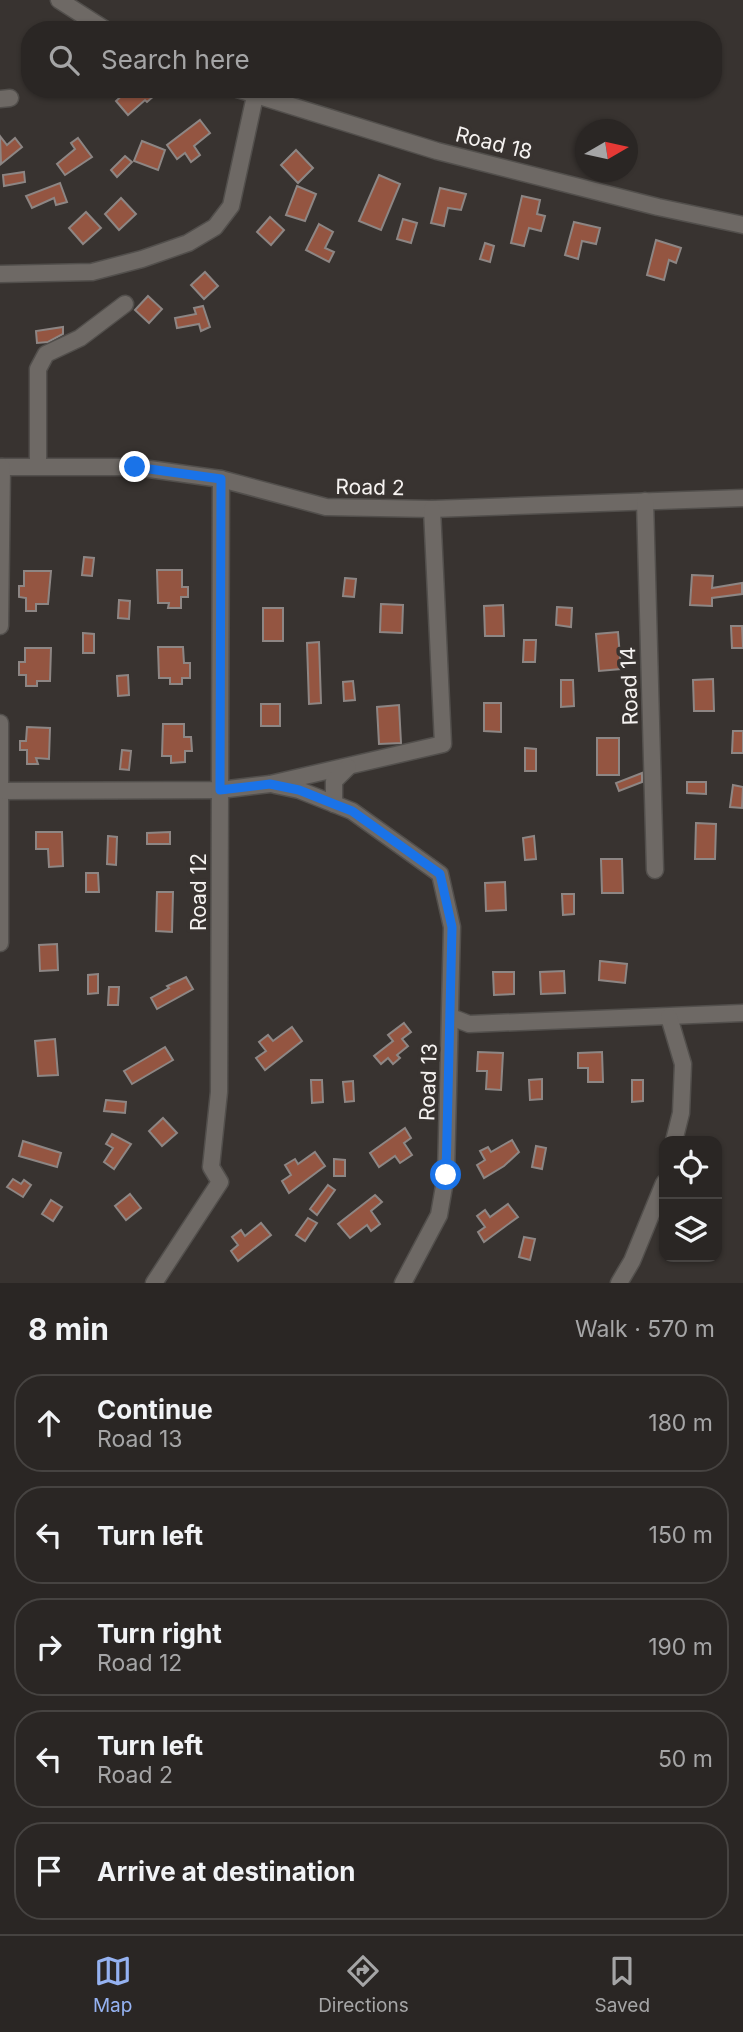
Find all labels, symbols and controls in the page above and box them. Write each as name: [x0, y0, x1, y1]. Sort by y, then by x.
search box: [21, 21, 722, 98]
icon: search: [45, 41, 83, 79]
text: Search here: [101, 44, 250, 75]
north arrow: [575, 119, 638, 182]
street label: Road 18: [453, 121, 535, 165]
route end: [119, 451, 150, 482]
street label: Road 2: [335, 474, 405, 500]
street label: Road 14: [615, 646, 643, 726]
street label: Road 12: [186, 853, 211, 931]
street label: Road 13: [414, 1043, 442, 1121]
map controls: [659, 1136, 722, 1262]
button: locate: [659, 1136, 722, 1199]
route start: [430, 1159, 461, 1190]
button: layers: [659, 1199, 722, 1262]
text: 8 min: [28, 1311, 109, 1347]
text: Walk · 570 m: [575, 1315, 715, 1343]
text: Continue: [97, 1394, 213, 1425]
icon: ahead: [30, 1404, 68, 1442]
text: 180 m: [648, 1409, 713, 1437]
text: Road 13: [97, 1425, 183, 1453]
icon: left: [30, 1516, 68, 1554]
text: Turn left: [97, 1520, 203, 1551]
text: 150 m: [649, 1521, 713, 1549]
text: Turn right: [97, 1618, 222, 1649]
icon: right: [30, 1628, 68, 1666]
text: 190 m: [648, 1633, 713, 1661]
text: Road 12: [97, 1649, 182, 1677]
text: Turn left: [97, 1730, 203, 1761]
icon: left: [30, 1740, 68, 1778]
text: 50 m: [658, 1745, 713, 1773]
text: Road 2: [97, 1761, 173, 1789]
icon: arrive: [30, 1852, 68, 1890]
text: Arrive at destination: [97, 1856, 356, 1887]
tab: Map: [93, 1952, 132, 2017]
tab: Directions: [318, 1952, 409, 2017]
tab: Saved: [594, 1952, 650, 2017]

